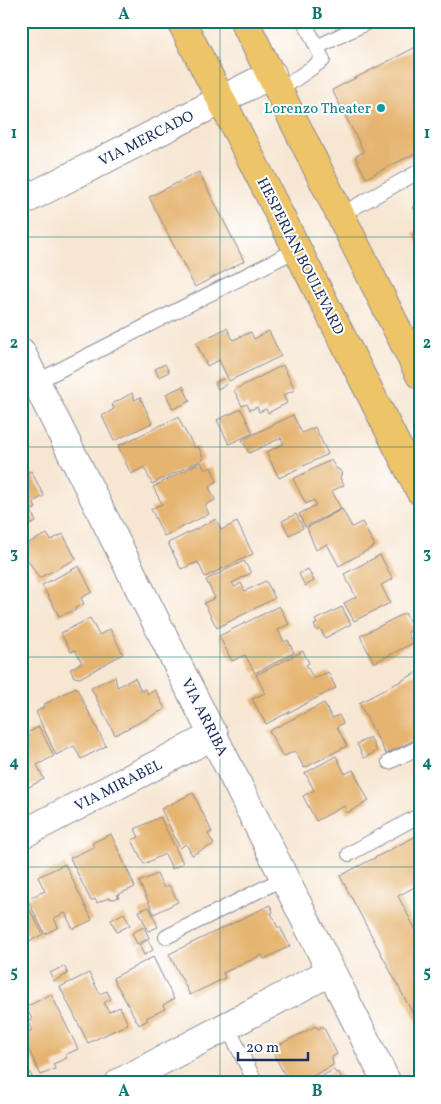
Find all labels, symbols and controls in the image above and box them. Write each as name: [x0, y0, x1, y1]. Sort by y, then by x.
text: A: [118, 4, 130, 26]
text: B: [312, 4, 323, 26]
place label: Lorenzo Theater: [264, 99, 371, 120]
marker: Lorenzo Theater: [375, 102, 387, 114]
street label: VIA MERCADO: [95, 106, 198, 172]
text: 1: [11, 123, 17, 145]
text: 1: [424, 123, 430, 145]
street label: HESPERIAN BOULEVARD: [251, 174, 349, 339]
text: 2: [10, 333, 18, 355]
text: 2: [423, 333, 431, 355]
text: 3: [10, 543, 18, 565]
text: 3: [423, 543, 431, 565]
street label: VIA ARRIBA: [175, 675, 233, 761]
text: 4: [9, 752, 19, 774]
text: 4: [422, 752, 432, 774]
street label: VIA MIRABEL: [71, 755, 167, 817]
text: 5: [10, 962, 18, 984]
text: 5: [423, 962, 431, 984]
scale bar: [238, 1029, 308, 1061]
text: 20 m: [246, 1038, 279, 1059]
text: A: [118, 1081, 130, 1103]
text: B: [312, 1081, 323, 1103]

